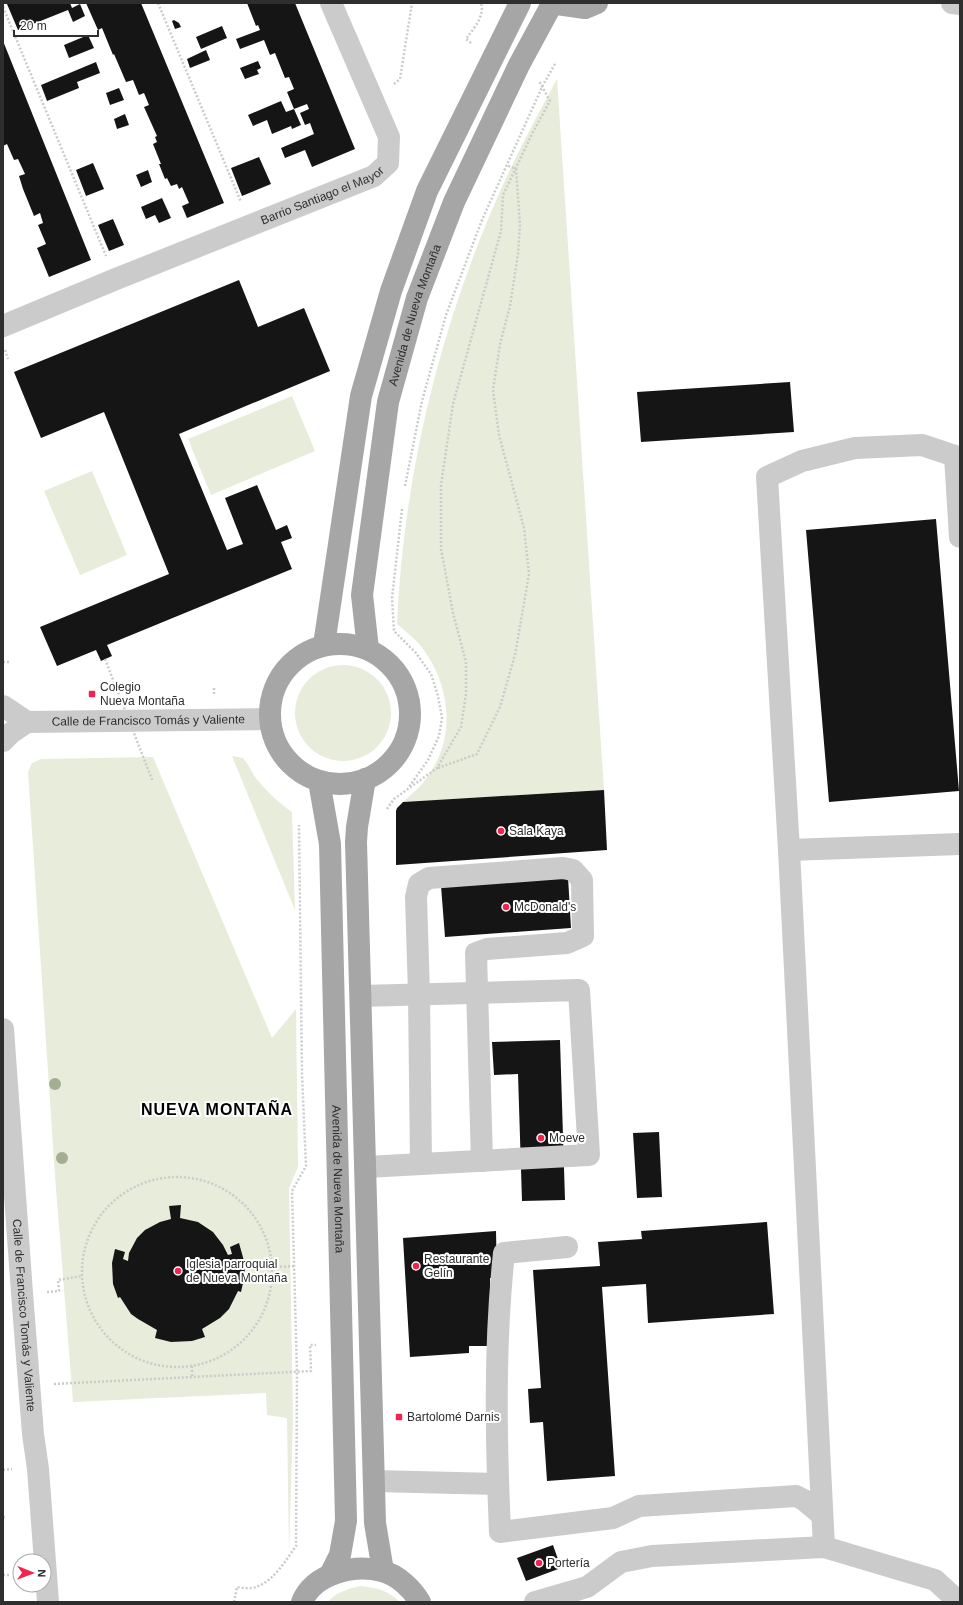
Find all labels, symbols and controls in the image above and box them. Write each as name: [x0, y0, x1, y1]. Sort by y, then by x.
scale bar: [14, 12, 98, 38]
text: 20 m: [20, 19, 47, 33]
street label: Barrio Santiago el Mayor: [259, 163, 387, 227]
street label: Avenida de Nueva Montaña: [386, 242, 444, 388]
place label: Colegio Nueva Montaña: [100, 680, 185, 708]
marker: Colegio Nueva Montaña: [87, 689, 97, 699]
street label: Calle de Francisco Tomás y Valiente: [52, 712, 245, 729]
place label: Sala Kaya: [509, 824, 564, 838]
marker: Sala Kaya: [496, 826, 506, 836]
place label: McDonald's: [514, 900, 576, 914]
marker: McDonald's: [501, 902, 511, 912]
district label: NUEVA MONTAÑA: [141, 1099, 293, 1118]
street label: Avenida de Nueva Montaña: [329, 1105, 347, 1253]
place label: Moeve: [549, 1131, 585, 1145]
marker: Moeve: [536, 1133, 546, 1143]
street label: Calle de Francisco Tomás y Valiente: [10, 1218, 38, 1412]
place label: Restaurante Gelín: [424, 1252, 490, 1280]
place label: Iglesia parroquial de Nueva Montaña: [186, 1257, 288, 1285]
marker: Restaurante Gelín: [411, 1261, 421, 1271]
marker: Iglesia parroquial de Nueva Montaña: [173, 1266, 183, 1276]
place label: Bartolomé Darnis: [407, 1410, 500, 1424]
marker: Bartolomé Darnis: [394, 1412, 404, 1422]
north arrow: [12, 1553, 52, 1593]
place label: Portería: [547, 1556, 590, 1570]
marker: Portería: [534, 1558, 544, 1568]
text: N: [36, 1569, 48, 1577]

